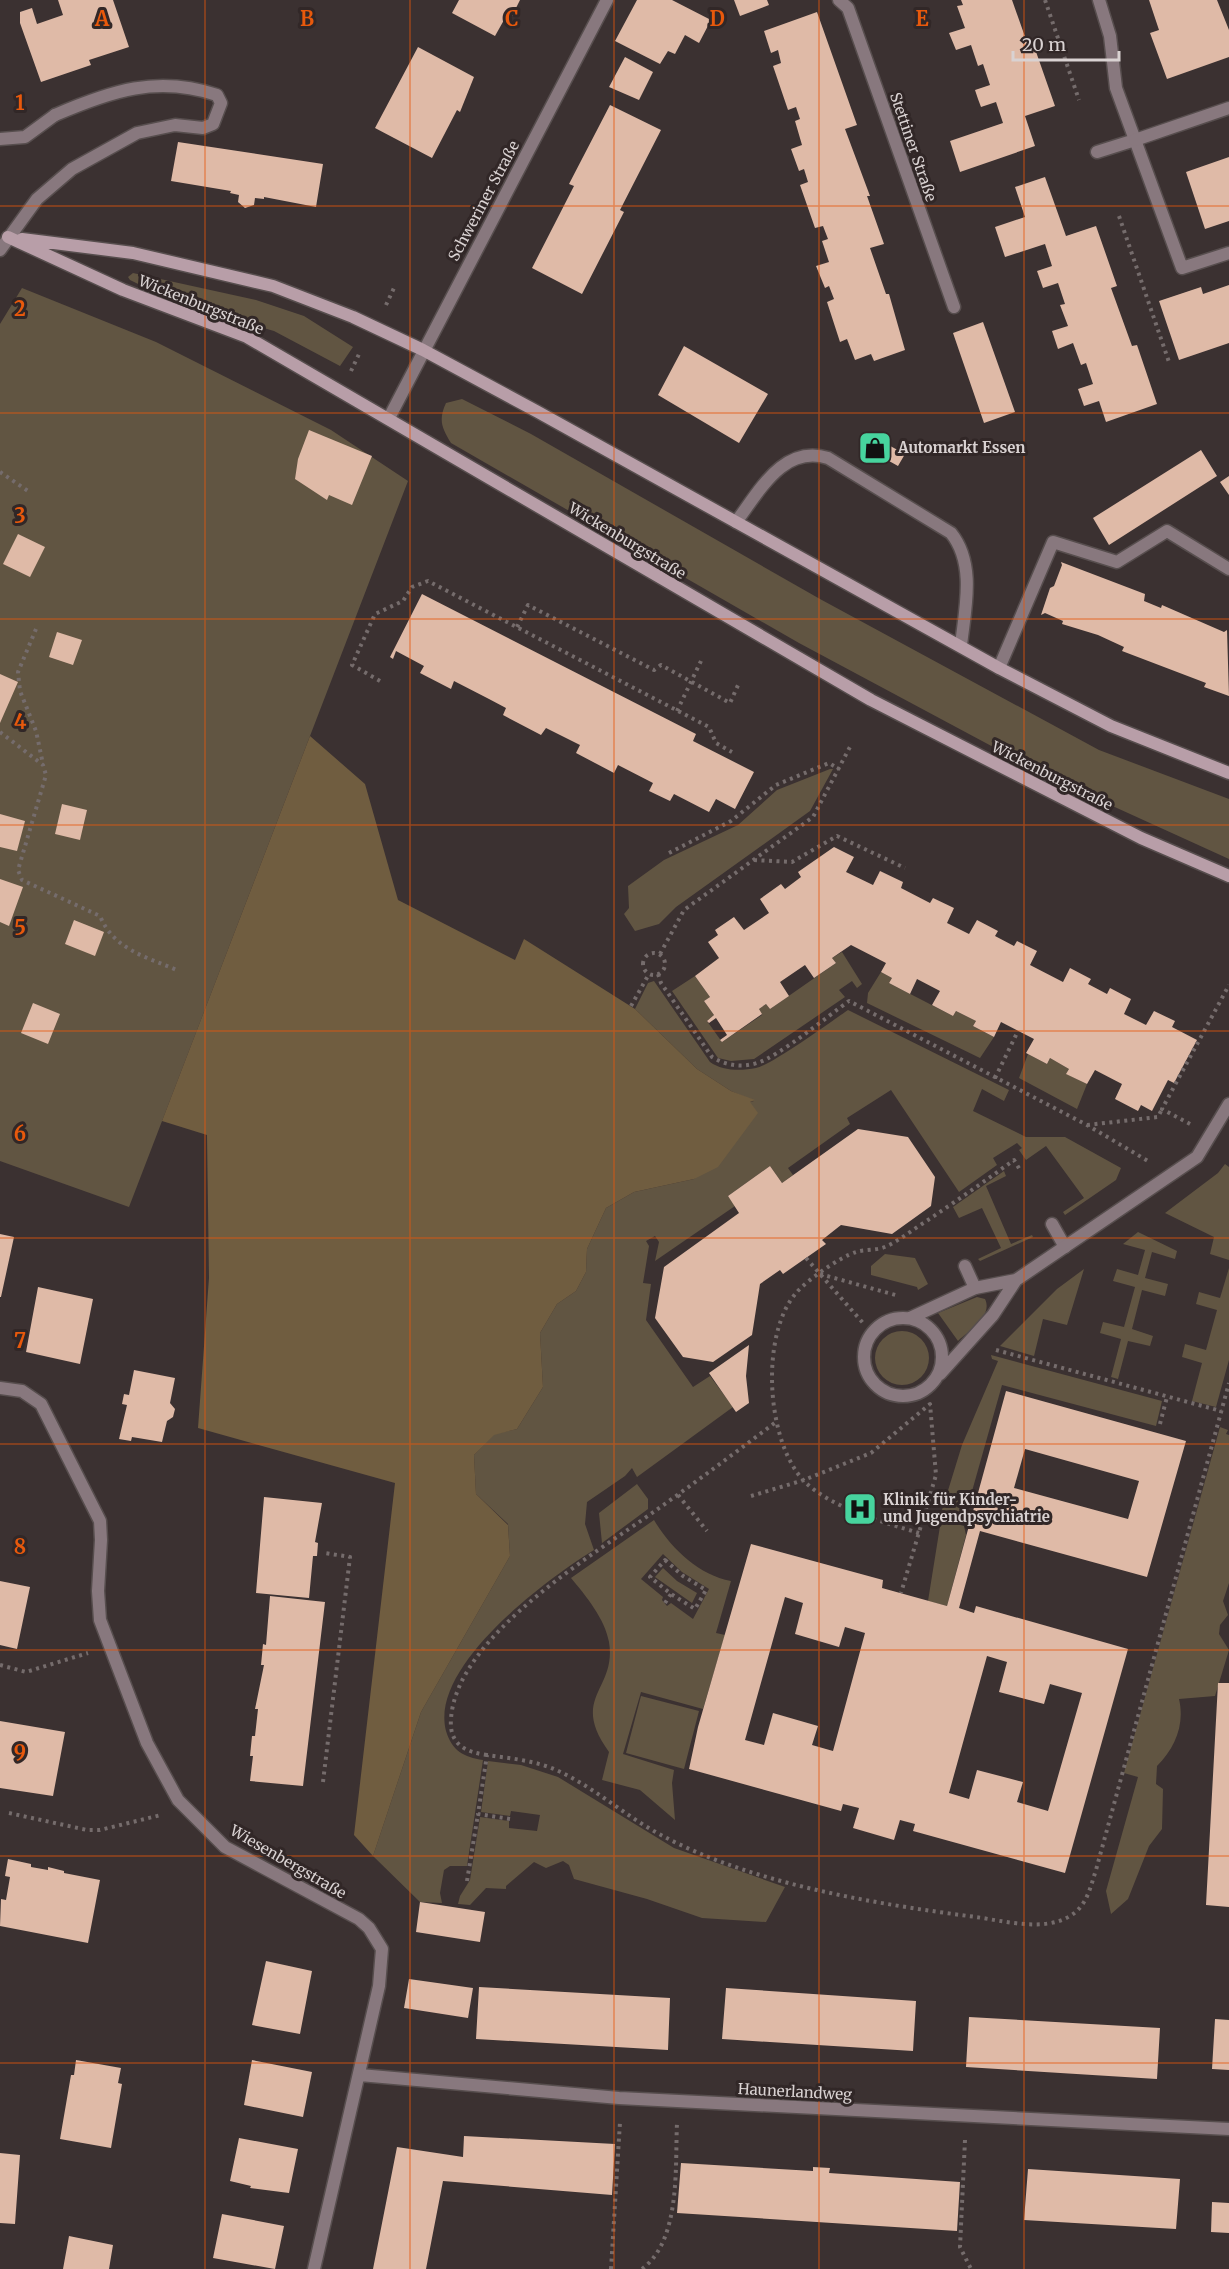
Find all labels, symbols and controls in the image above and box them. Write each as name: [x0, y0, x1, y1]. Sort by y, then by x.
text: A: [94, 6, 110, 31]
text: B: [300, 6, 314, 31]
text: C: [505, 6, 519, 31]
text: D: [709, 6, 725, 31]
text: E: [915, 6, 929, 31]
scale bar: [1013, 24, 1120, 62]
text: 20 m: [1022, 33, 1066, 56]
text: 1: [15, 90, 25, 115]
street label: Stettiner Straße: [886, 90, 941, 204]
street label: Schweriner Straße: [444, 137, 523, 264]
street label: Wickenburgstraße: [135, 270, 267, 338]
text: 2: [14, 296, 26, 321]
shop icon: Automarkt Essen: [857, 430, 893, 466]
place label: Automarkt Essen: [897, 438, 1025, 457]
street label: Wickenburgstraße: [564, 498, 689, 583]
text: 3: [14, 503, 26, 528]
text: 4: [14, 709, 27, 734]
street label: Wickenburgstraße: [988, 736, 1116, 814]
text: 5: [14, 915, 26, 940]
text: 6: [14, 1121, 26, 1146]
text: 7: [14, 1328, 26, 1353]
place label: Klinik für Kinder- und Jugendpsychiatrie: [883, 1490, 1050, 1526]
hospital icon: Klinik für Kinder- und Jugendpsychiatrie: [842, 1491, 878, 1527]
text: 8: [14, 1534, 26, 1559]
text: 9: [14, 1740, 26, 1765]
street label: Wiesenbergstraße: [226, 1820, 350, 1903]
street label: Haunerlandweg: [737, 2079, 853, 2104]

